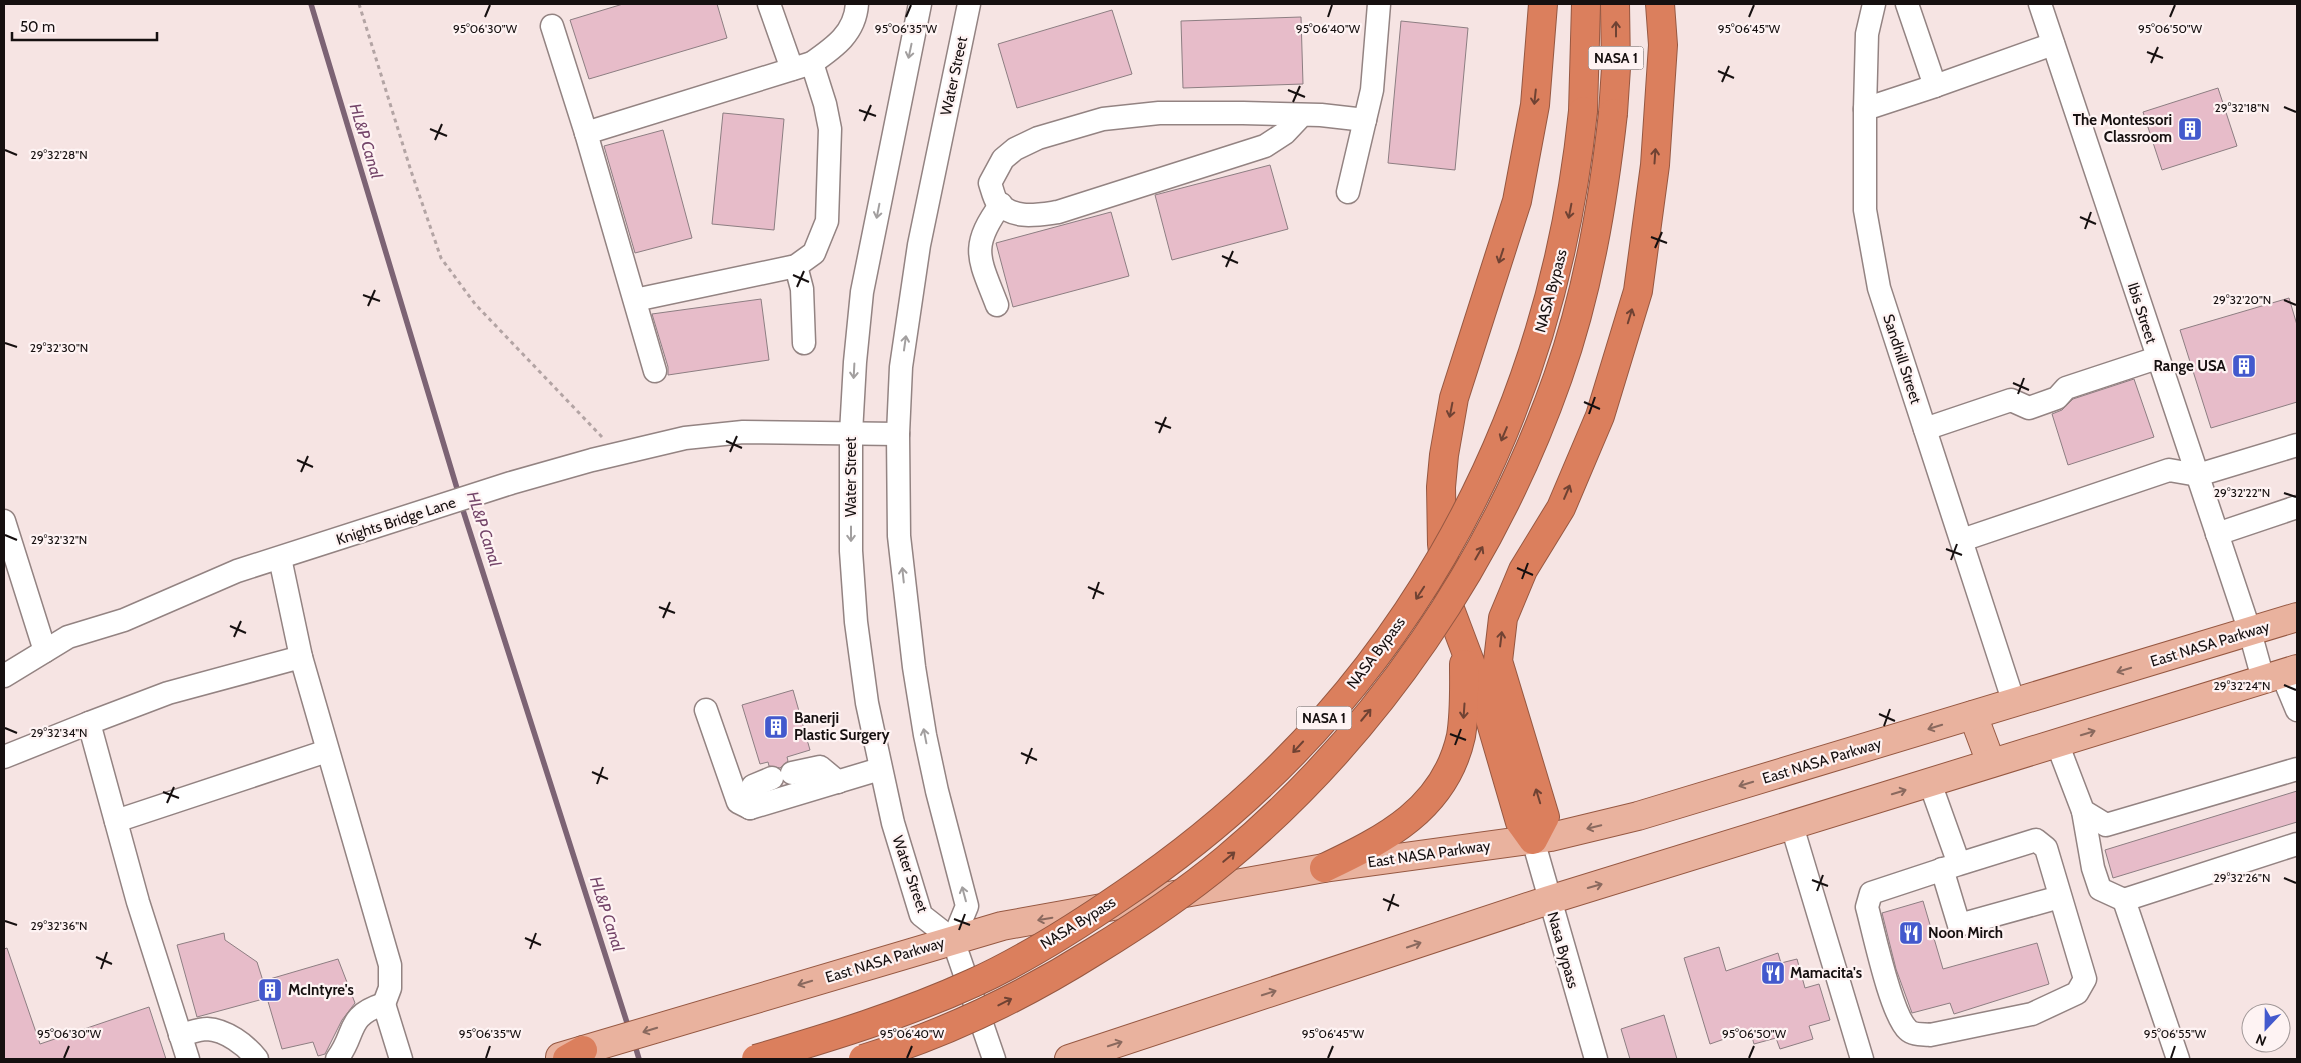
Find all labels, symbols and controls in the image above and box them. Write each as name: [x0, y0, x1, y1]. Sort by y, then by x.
scale bar: [12, 10, 158, 42]
text: 50 m: [20, 18, 55, 36]
text: 95°06'30"W: [453, 21, 518, 36]
text: 95°06'35"W: [875, 21, 938, 36]
text: 95°06'40"W: [1296, 21, 1361, 36]
text: 95°06'45"W: [1718, 21, 1781, 36]
text: 95°06'50"W: [2138, 21, 2203, 36]
one-way arrow: [1611, 22, 1621, 38]
street label: Water Street: [937, 35, 971, 117]
one-way arrow: [905, 43, 914, 59]
road number: NASA 1: [1588, 46, 1644, 70]
one-way arrow: [1531, 89, 1540, 105]
text: 29°32'18"N: [2215, 100, 2269, 115]
water label: HL&P Canal: [346, 101, 386, 181]
place label: The Montessori Classroom: [2073, 111, 2172, 146]
building icon: The Montessori Classroom: [2177, 116, 2203, 142]
text: 29°32'28"N: [30, 147, 88, 162]
one-way arrow: [1651, 148, 1660, 164]
one-way arrow: [873, 202, 883, 218]
one-way arrow: [1565, 203, 1574, 219]
one-way arrow: [1496, 247, 1506, 263]
street label: NASA Bypass: [1531, 247, 1571, 335]
street label: Ibis Street: [2124, 280, 2160, 346]
text: 29°32'20"N: [2213, 292, 2271, 307]
one-way arrow: [1626, 309, 1636, 325]
street label: Sandhill Street: [1879, 312, 1925, 406]
one-way arrow: [900, 336, 910, 352]
text: 29°32'30"N: [30, 340, 88, 355]
building icon: Range USA: [2231, 353, 2257, 379]
place label: Range USA: [2154, 357, 2227, 375]
one-way arrow: [850, 363, 859, 379]
one-way arrow: [1446, 402, 1456, 418]
one-way arrow: [1499, 426, 1509, 441]
street label: Water Street: [842, 437, 860, 517]
one-way arrow: [1563, 485, 1573, 500]
text: 29°32'22"N: [2214, 485, 2270, 500]
water label: HL&P Canal: [463, 489, 505, 569]
street label: Knights Bridge Lane: [334, 493, 458, 549]
one-way arrow: [846, 526, 856, 542]
text: 29°32'32"N: [31, 532, 87, 547]
one-way arrow: [1474, 547, 1484, 561]
one-way arrow: [898, 568, 907, 584]
one-way arrow: [1415, 585, 1425, 599]
street label: NASA Bypass: [1343, 613, 1409, 693]
street label: East NASA Parkway: [2148, 617, 2272, 671]
one-way arrow: [1496, 631, 1506, 647]
one-way arrow: [2117, 665, 2133, 675]
text: 29°32'24"N: [2214, 678, 2270, 693]
one-way arrow: [1459, 703, 1468, 719]
road number: NASA 1: [1296, 706, 1352, 730]
place label: Banerji Plastic Surgery: [794, 709, 890, 744]
one-way arrow: [1361, 709, 1372, 722]
building icon: Banerji Plastic Surgery: [763, 714, 789, 740]
one-way arrow: [1928, 722, 1944, 732]
text: 29°32'34"N: [30, 725, 88, 740]
one-way arrow: [2080, 728, 2096, 738]
one-way arrow: [920, 729, 929, 745]
street label: East NASA Parkway: [1760, 734, 1884, 788]
one-way arrow: [1292, 741, 1304, 754]
one-way arrow: [1739, 779, 1755, 789]
one-way arrow: [1891, 787, 1907, 797]
one-way arrow: [1533, 788, 1543, 804]
one-way arrow: [1586, 823, 1602, 832]
street label: Water Street: [888, 833, 932, 915]
street label: East NASA Parkway: [1367, 836, 1492, 872]
one-way arrow: [1222, 851, 1235, 862]
text: 29°32'26"N: [2214, 870, 2270, 885]
water label: HL&P Canal: [586, 874, 628, 954]
one-way arrow: [1587, 881, 1603, 891]
one-way arrow: [959, 887, 968, 903]
street label: NASA Bypass: [1037, 893, 1119, 953]
street label: Nasa Bypass: [1544, 910, 1582, 990]
one-way arrow: [1037, 914, 1053, 924]
text: 29°32'36"N: [30, 918, 88, 933]
restaurant icon: Noon Mirch: [1898, 920, 1924, 946]
place label: Noon Mirch: [1928, 924, 2003, 942]
street label: East NASA Parkway: [823, 933, 947, 987]
one-way arrow: [1406, 940, 1422, 950]
restaurant icon: Mamacita's: [1760, 960, 1786, 986]
place label: Mamacita's: [1790, 964, 1862, 982]
building icon: McIntyre's: [257, 977, 283, 1003]
one-way arrow: [798, 979, 814, 989]
place label: McIntyre's: [288, 981, 354, 999]
one-way arrow: [1261, 988, 1277, 997]
one-way arrow: [997, 997, 1012, 1006]
north arrow: [2241, 1003, 2291, 1053]
one-way arrow: [642, 1025, 658, 1035]
text: 95°06'30"W: [37, 1026, 102, 1041]
text: 95°06'35"W: [459, 1026, 522, 1041]
text: 95°06'40"W: [880, 1026, 945, 1041]
text: 95°06'45"W: [1302, 1026, 1365, 1041]
text: 95°06'50"W: [1722, 1026, 1787, 1041]
text: 95°06'55"W: [2144, 1026, 2207, 1041]
text: N: [2253, 1030, 2269, 1050]
one-way arrow: [1107, 1039, 1122, 1048]

